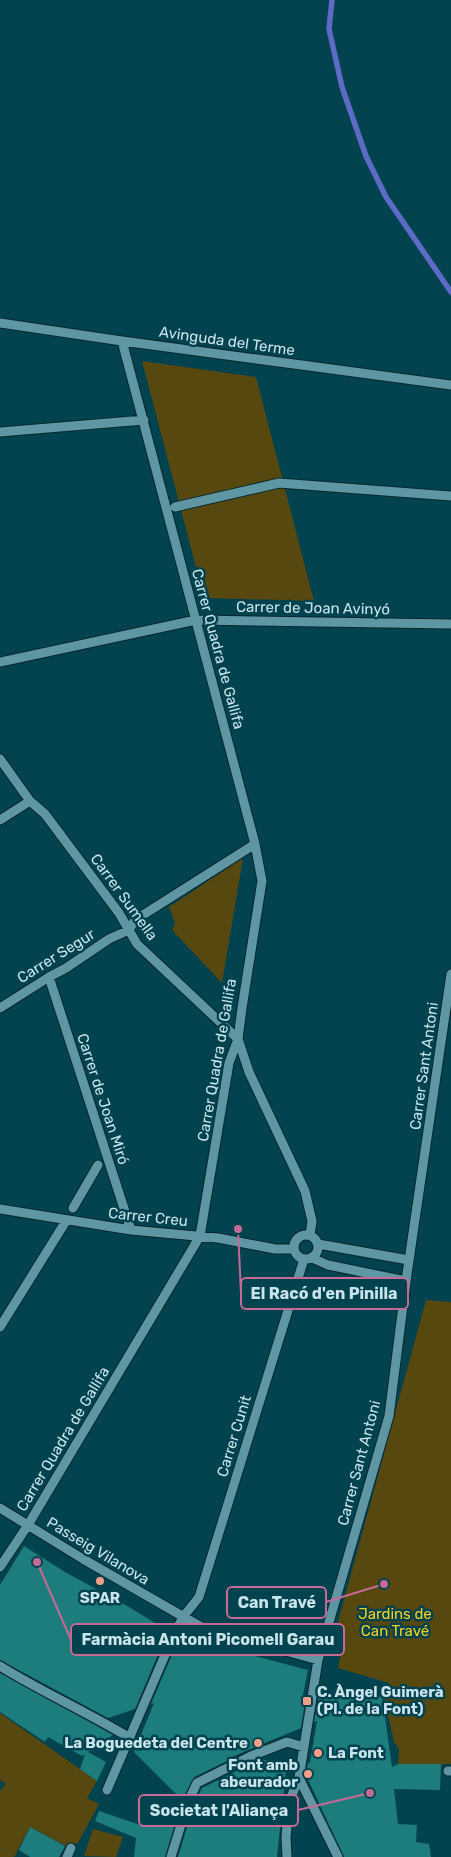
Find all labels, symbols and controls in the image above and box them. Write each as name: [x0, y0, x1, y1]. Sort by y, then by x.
street label: Avinguda del Terme: [158, 323, 296, 359]
street label: Carrer Quadra de Gallifa: [188, 567, 248, 731]
street label: Carrer de Joan Avinyó: [236, 598, 390, 618]
street label: Carrer Sumella: [87, 850, 161, 944]
street label: Carrer Segur: [14, 925, 98, 987]
street label: Carrer Quadra de Gallifa: [194, 977, 240, 1143]
street label: Carrer Sant Antoni: [406, 1001, 442, 1131]
street label: Carrer de Joan Miró: [73, 1031, 133, 1167]
street label: Carrer Creu: [107, 1204, 189, 1230]
callout: El Racó d'en Pinilla: [241, 1278, 408, 1309]
text: El Racó d'en Pinilla: [251, 1284, 397, 1303]
street label: Carrer Quadra de Gallifa: [13, 1364, 113, 1514]
street label: Carrer Cunit: [213, 1393, 255, 1479]
street label: Carrer Sant Antoni: [334, 1398, 384, 1528]
street label: Passeig Vilanova: [43, 1513, 153, 1589]
marker: SPAR: [94, 1575, 106, 1587]
callout: Can Travé: [227, 1587, 326, 1618]
place label: SPAR: [80, 1589, 120, 1607]
text: Can Travé: [238, 1593, 316, 1612]
park label: Jardins de Can Travé: [358, 1605, 432, 1640]
callout: Farmàcia Antoni Picomell Garau: [71, 1624, 344, 1655]
text: Farmàcia Antoni Picomell Garau: [81, 1630, 335, 1649]
place label: C. Àngel Guimerà (Pl. de la Font): [317, 1683, 444, 1718]
marker: C. Àngel Guimerà (Pl. de la Font): [301, 1695, 313, 1707]
place label: La Boguedeta del Centre: [64, 1734, 248, 1752]
marker: La Boguedeta del Centre: [252, 1737, 264, 1749]
place label: La Font: [328, 1744, 384, 1762]
marker: La Font: [312, 1747, 324, 1759]
place label: Font amb abeurador: [220, 1756, 298, 1791]
marker: Font amb abeurador: [302, 1768, 314, 1780]
callout: Societat l'Aliança: [139, 1795, 298, 1826]
text: Societat l'Aliança: [150, 1801, 288, 1820]

